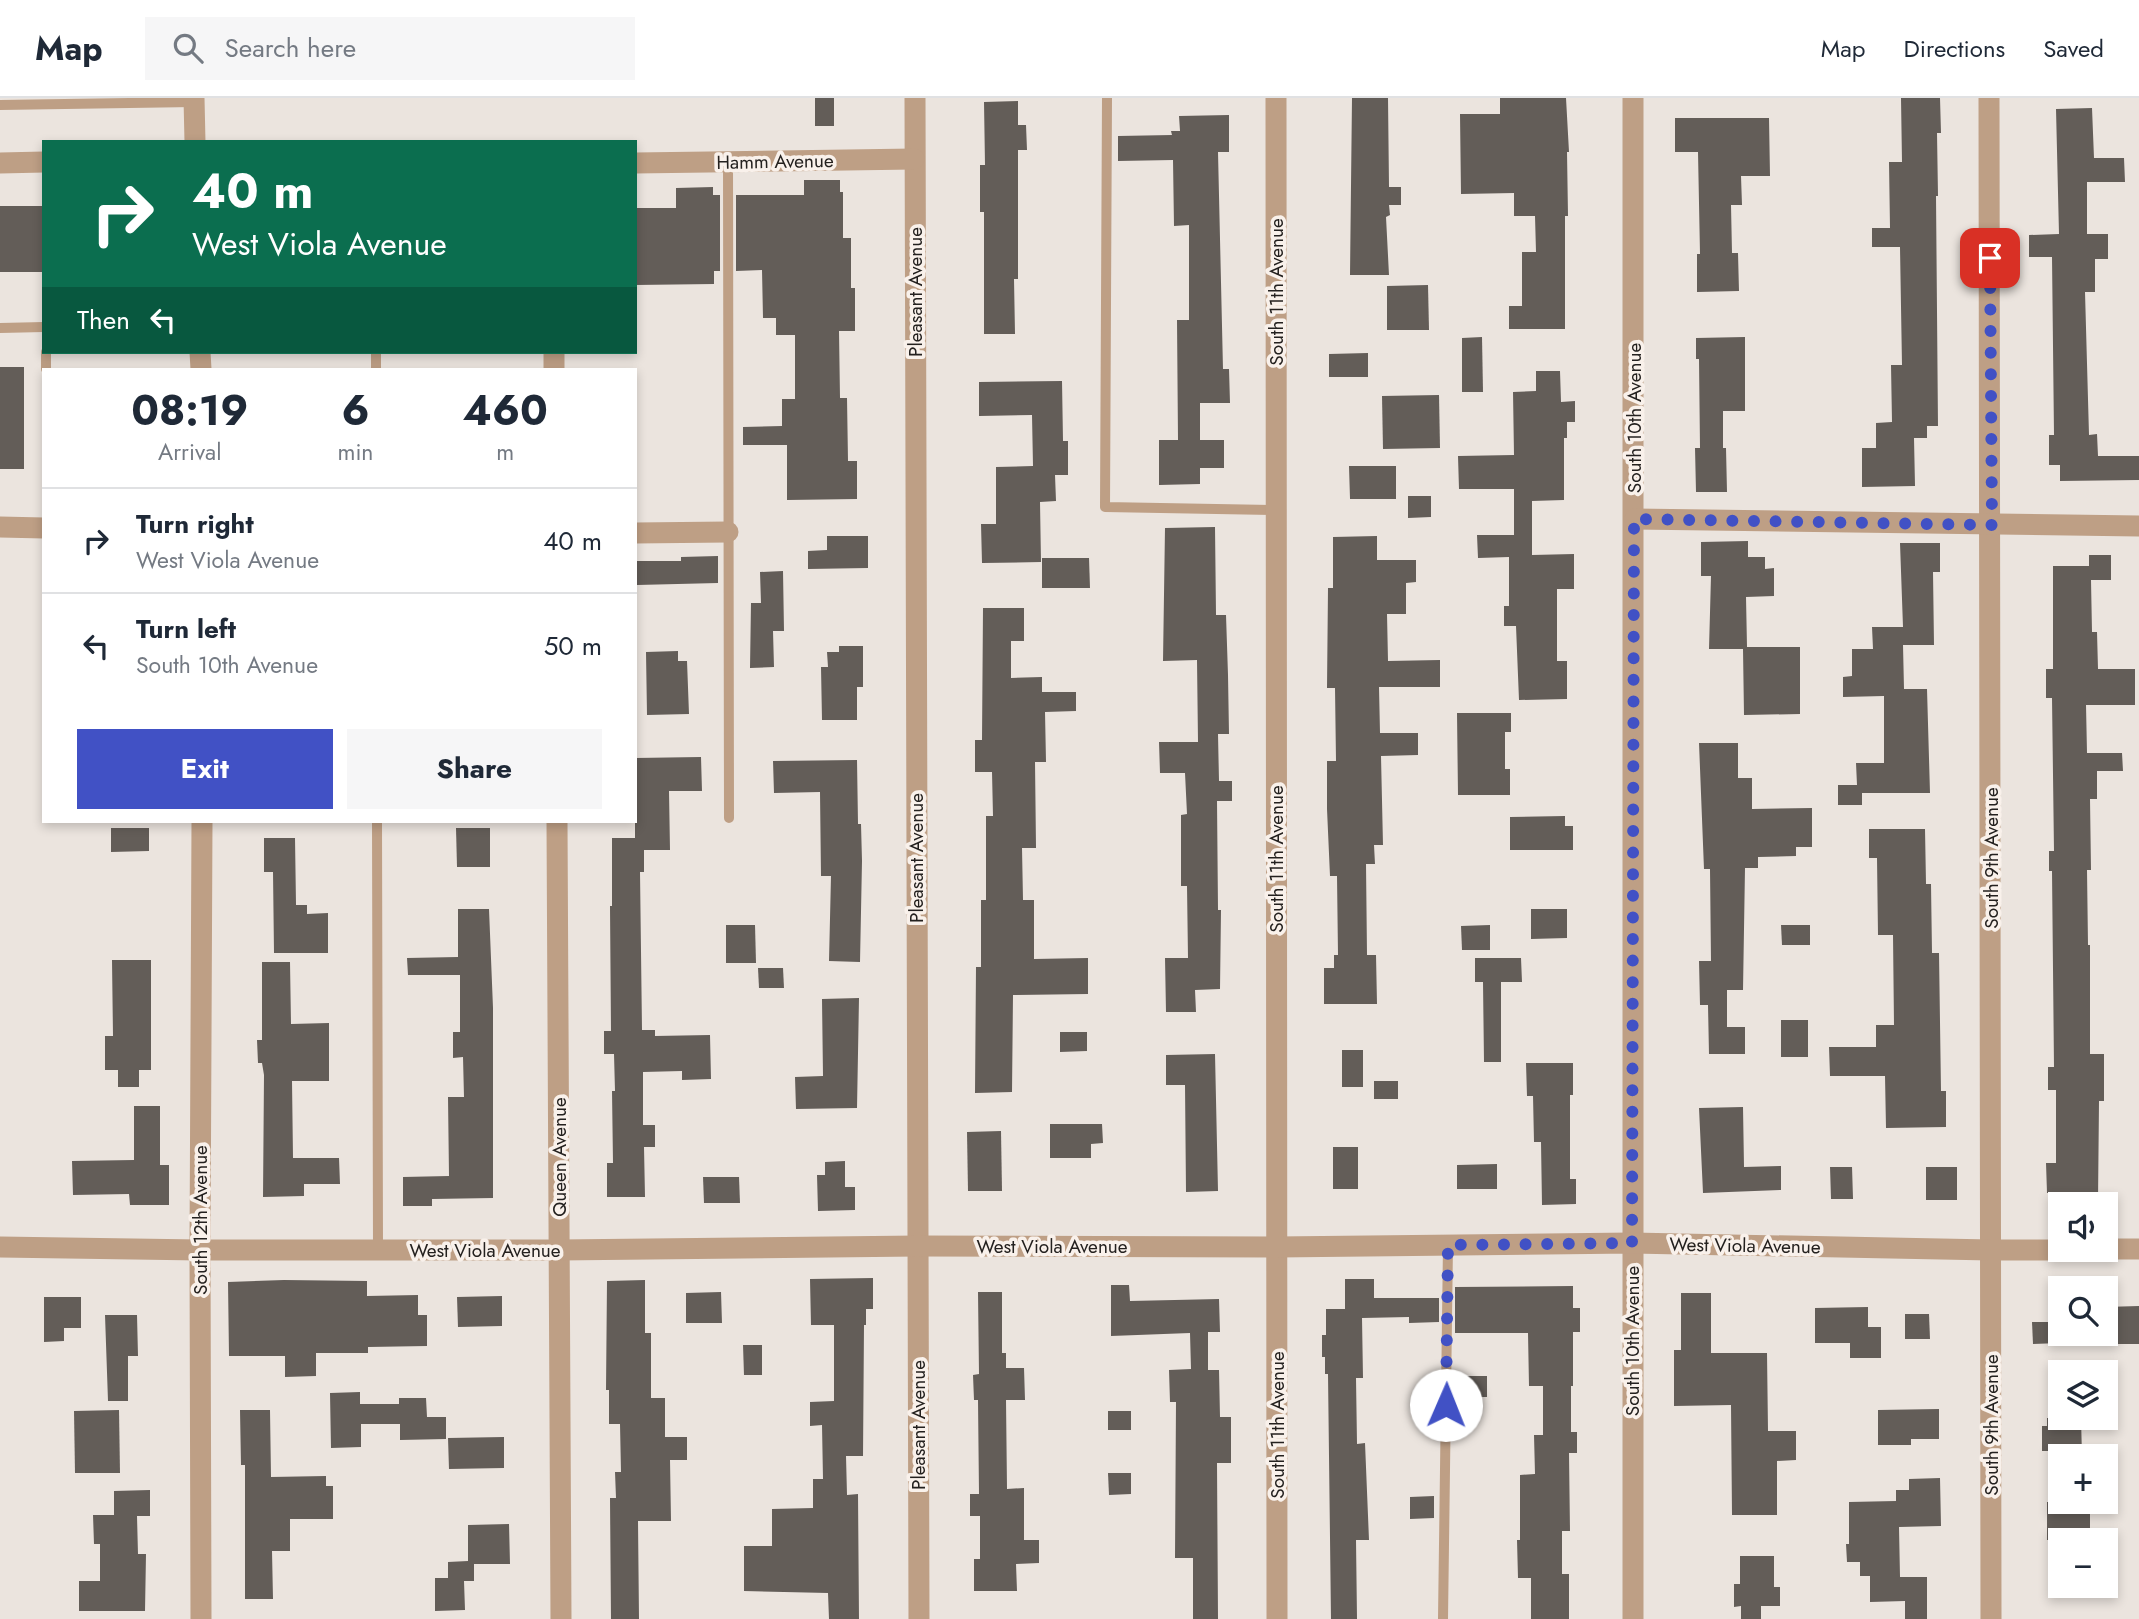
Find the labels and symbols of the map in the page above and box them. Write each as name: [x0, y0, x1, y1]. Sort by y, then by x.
street label: Hamm Avenue: [716, 147, 834, 176]
street label: South 11th Avenue: [1263, 218, 1290, 366]
street label: Pleasant Avenue: [902, 227, 929, 357]
pin: [1960, 228, 2020, 288]
street label: South 10th Avenue: [1621, 343, 1648, 493]
street label: South 11th Avenue: [1263, 785, 1290, 933]
street label: South 9th Avenue: [1978, 787, 2005, 929]
street label: Pleasant Avenue: [903, 793, 930, 923]
street label: Queen Avenue: [546, 1097, 573, 1217]
street label: South 12th Avenue: [187, 1145, 214, 1295]
street label: West Viola Avenue: [1669, 1231, 1821, 1260]
street label: West Viola Avenue: [976, 1233, 1128, 1260]
street label: West Viola Avenue: [409, 1237, 561, 1264]
street label: South 10th Avenue: [1619, 1266, 1646, 1416]
street label: South 11th Avenue: [1264, 1351, 1291, 1499]
street label: South 9th Avenue: [1978, 1354, 2005, 1496]
street label: Pleasant Avenue: [905, 1360, 932, 1490]
position arrow: [1409, 1368, 1483, 1442]

